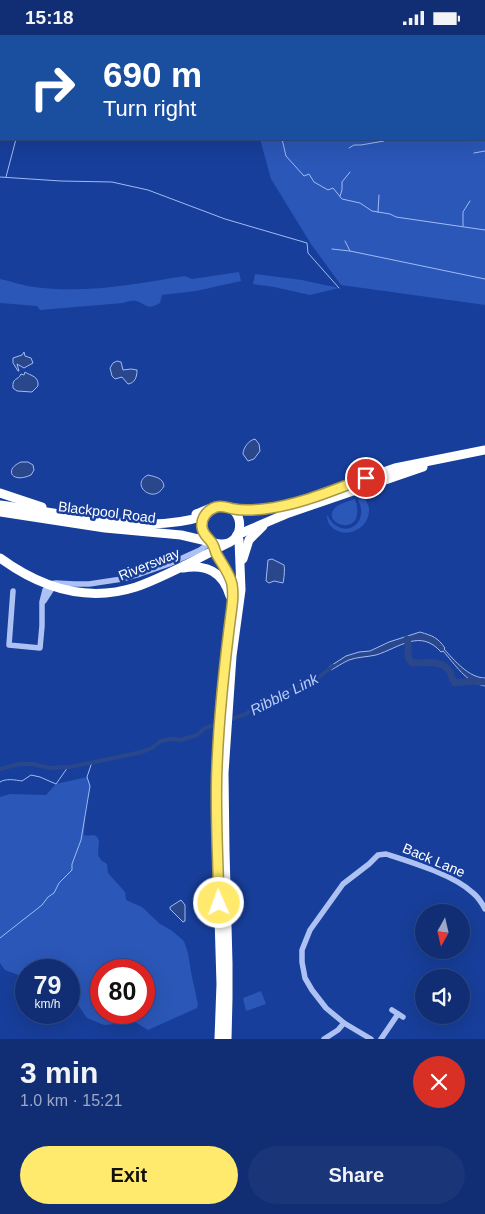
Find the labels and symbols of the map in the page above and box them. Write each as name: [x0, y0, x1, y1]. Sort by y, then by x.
pin: [345, 457, 387, 499]
street label: Blackpool Road: [57, 498, 157, 526]
street label: Riversway: [116, 544, 182, 584]
water label: Ribble Link: [247, 669, 322, 718]
street label: Back Lane: [400, 840, 468, 880]
position arrow: [192, 876, 244, 928]
north arrow: [415, 904, 470, 959]
speed limit sign: 80: [90, 959, 155, 1024]

